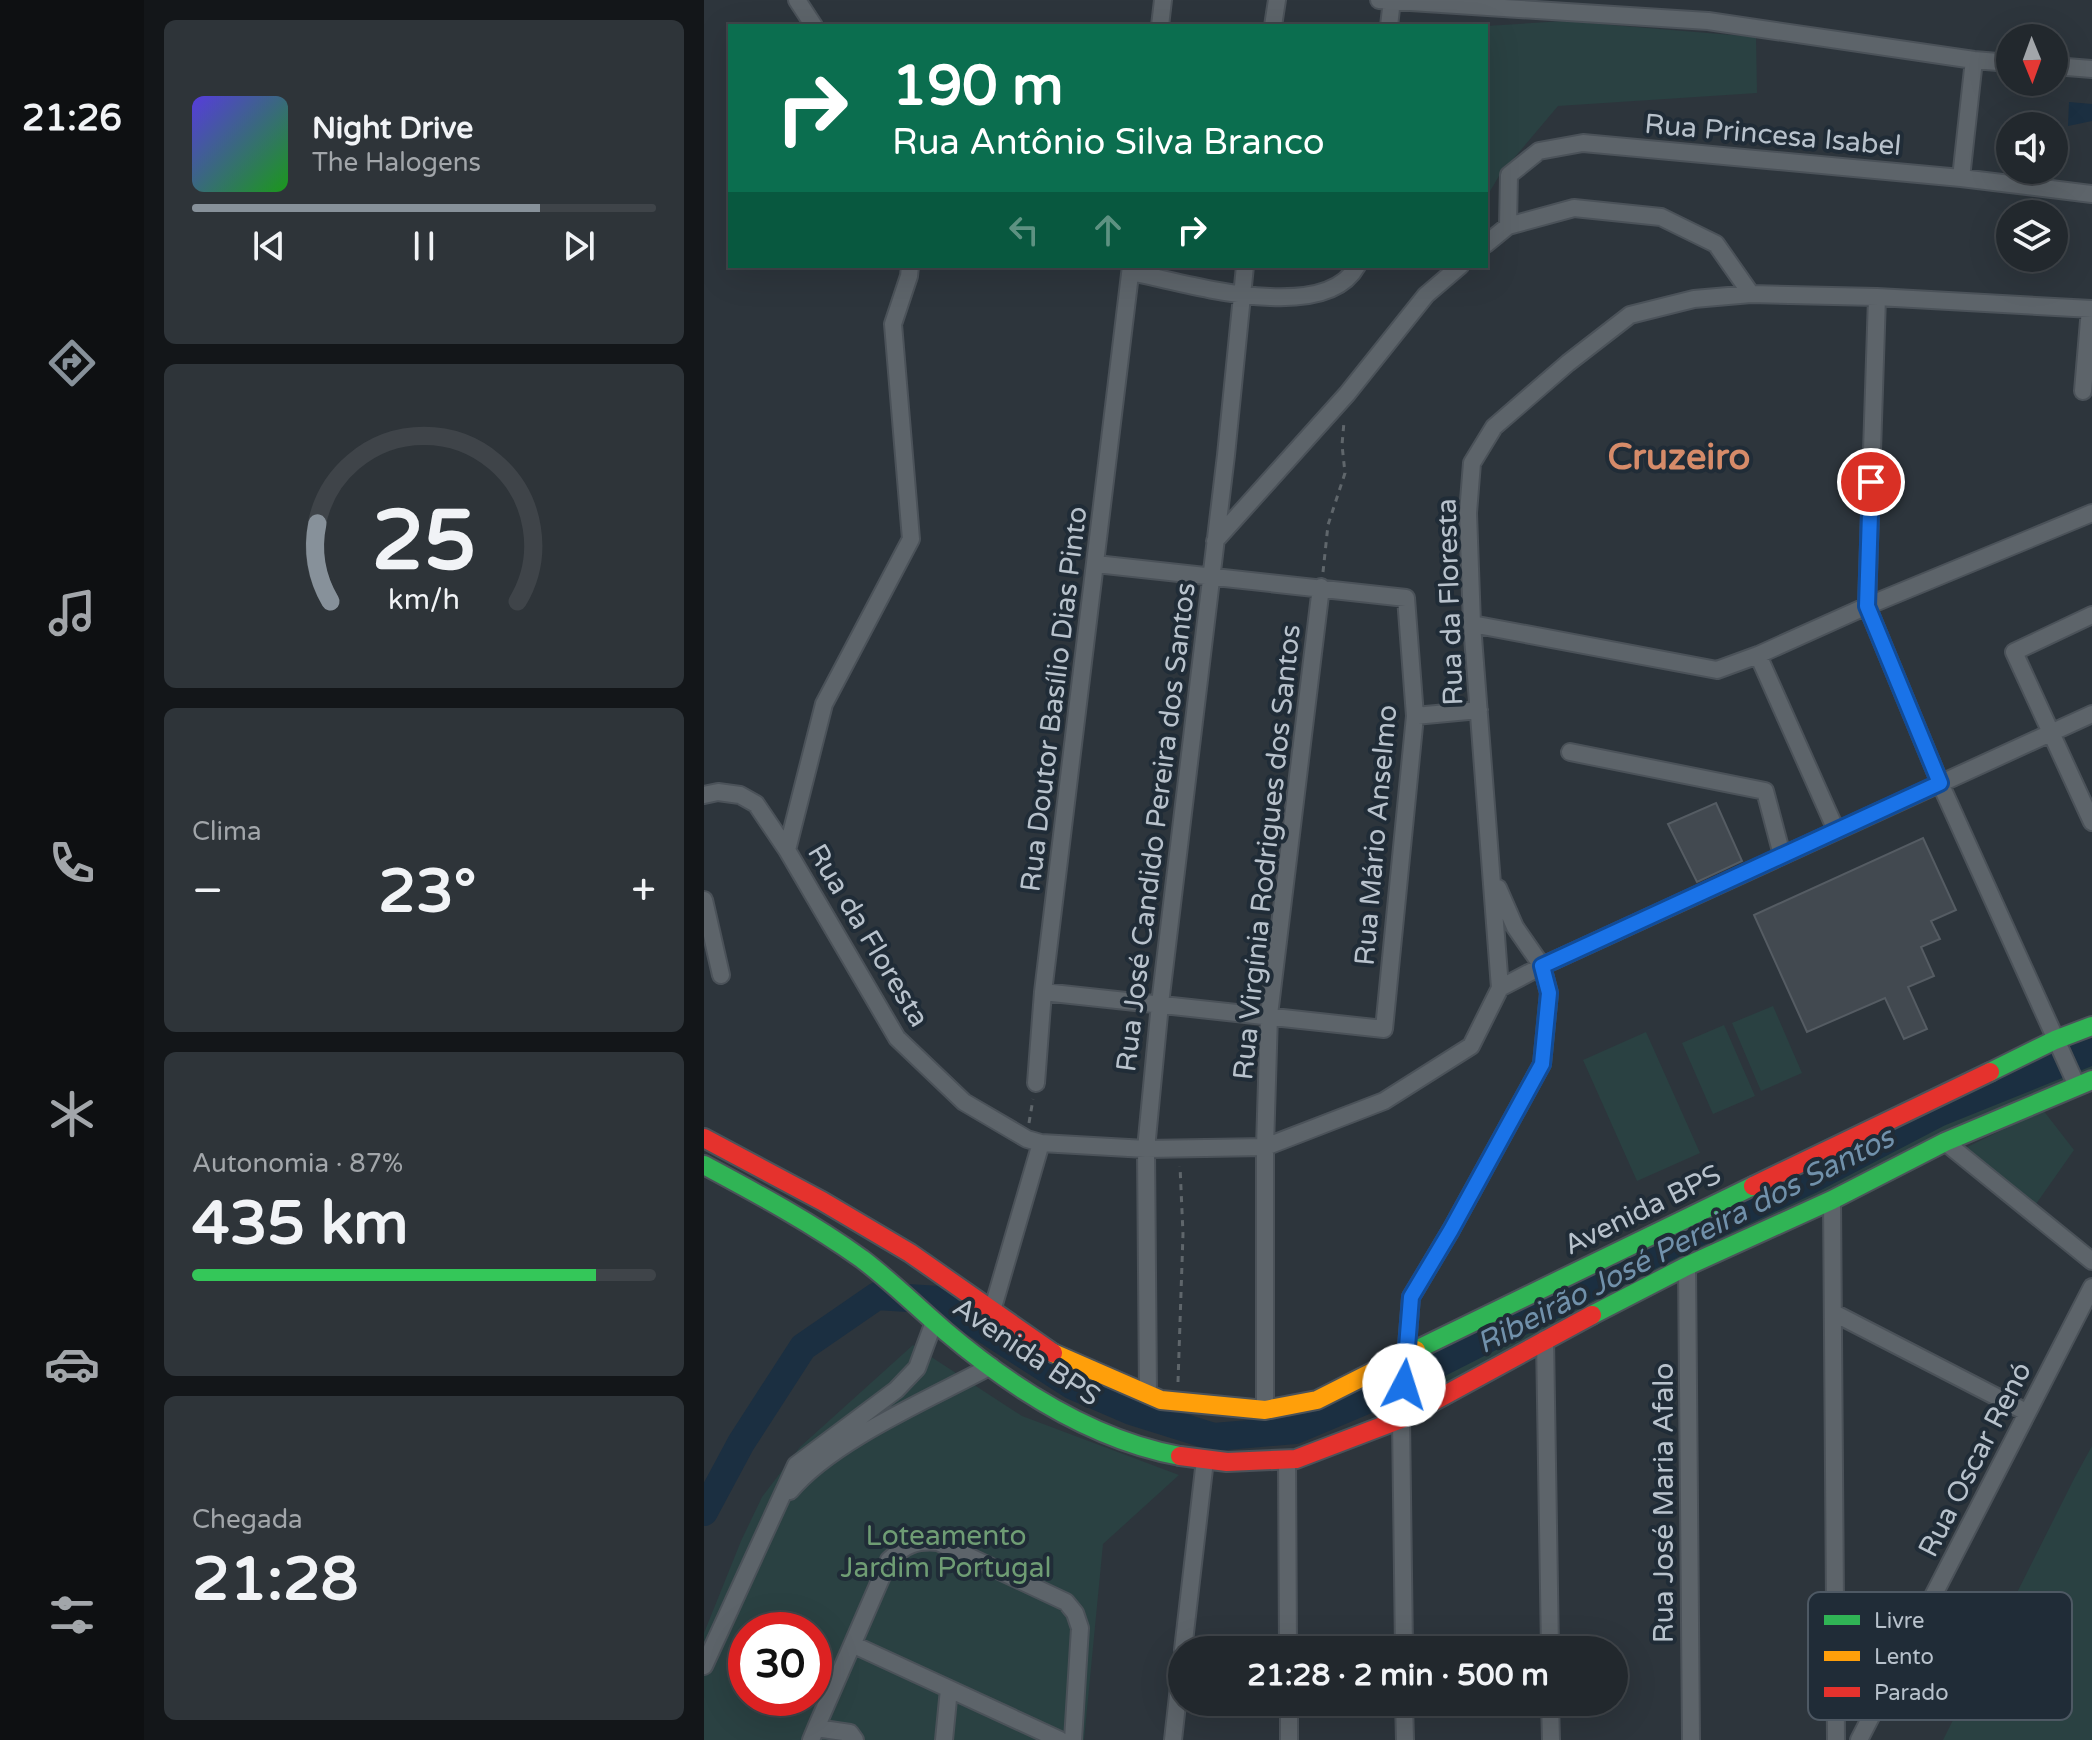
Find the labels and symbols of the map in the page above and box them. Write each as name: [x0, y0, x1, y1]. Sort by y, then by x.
north arrow: [1996, 24, 2068, 96]
street label: Rua Princesa Isabel: [1643, 107, 1903, 163]
district label: Cruzeiro: [1608, 436, 1750, 479]
pin: [1837, 448, 1905, 516]
street label: Rua da Floresta: [1429, 498, 1471, 706]
street label: Rua Doutor Basílio Dias Pinto: [1013, 505, 1095, 894]
street label: Rua José Candido Pereira dos Santos: [1109, 581, 1203, 1074]
street label: Rua Virgínia Rodrigues dos Santos: [1226, 623, 1308, 1082]
street label: Rua Mário Anselmo: [1348, 703, 1404, 967]
street label: Rua da Floresta: [800, 838, 936, 1033]
water label: Ribeirão José Pereira dos Santos: [1471, 1118, 1902, 1362]
street label: Avenida BPS: [1558, 1157, 1727, 1263]
street label: Avenida BPS: [946, 1290, 1107, 1414]
position arrow: [1362, 1343, 1446, 1427]
street label: Rua Oscar Renó: [1911, 1356, 2039, 1563]
street label: Rua José Maria Afalo: [1647, 1363, 1681, 1643]
park label: Loteamento Jardim Portugal: [840, 1519, 1052, 1585]
legend: [1808, 1592, 2072, 1720]
text: Livre: [1874, 1608, 1924, 1634]
speed limit sign: 30: [728, 1612, 832, 1716]
text: Lento: [1874, 1644, 1934, 1670]
text: Parado: [1874, 1680, 1949, 1706]

